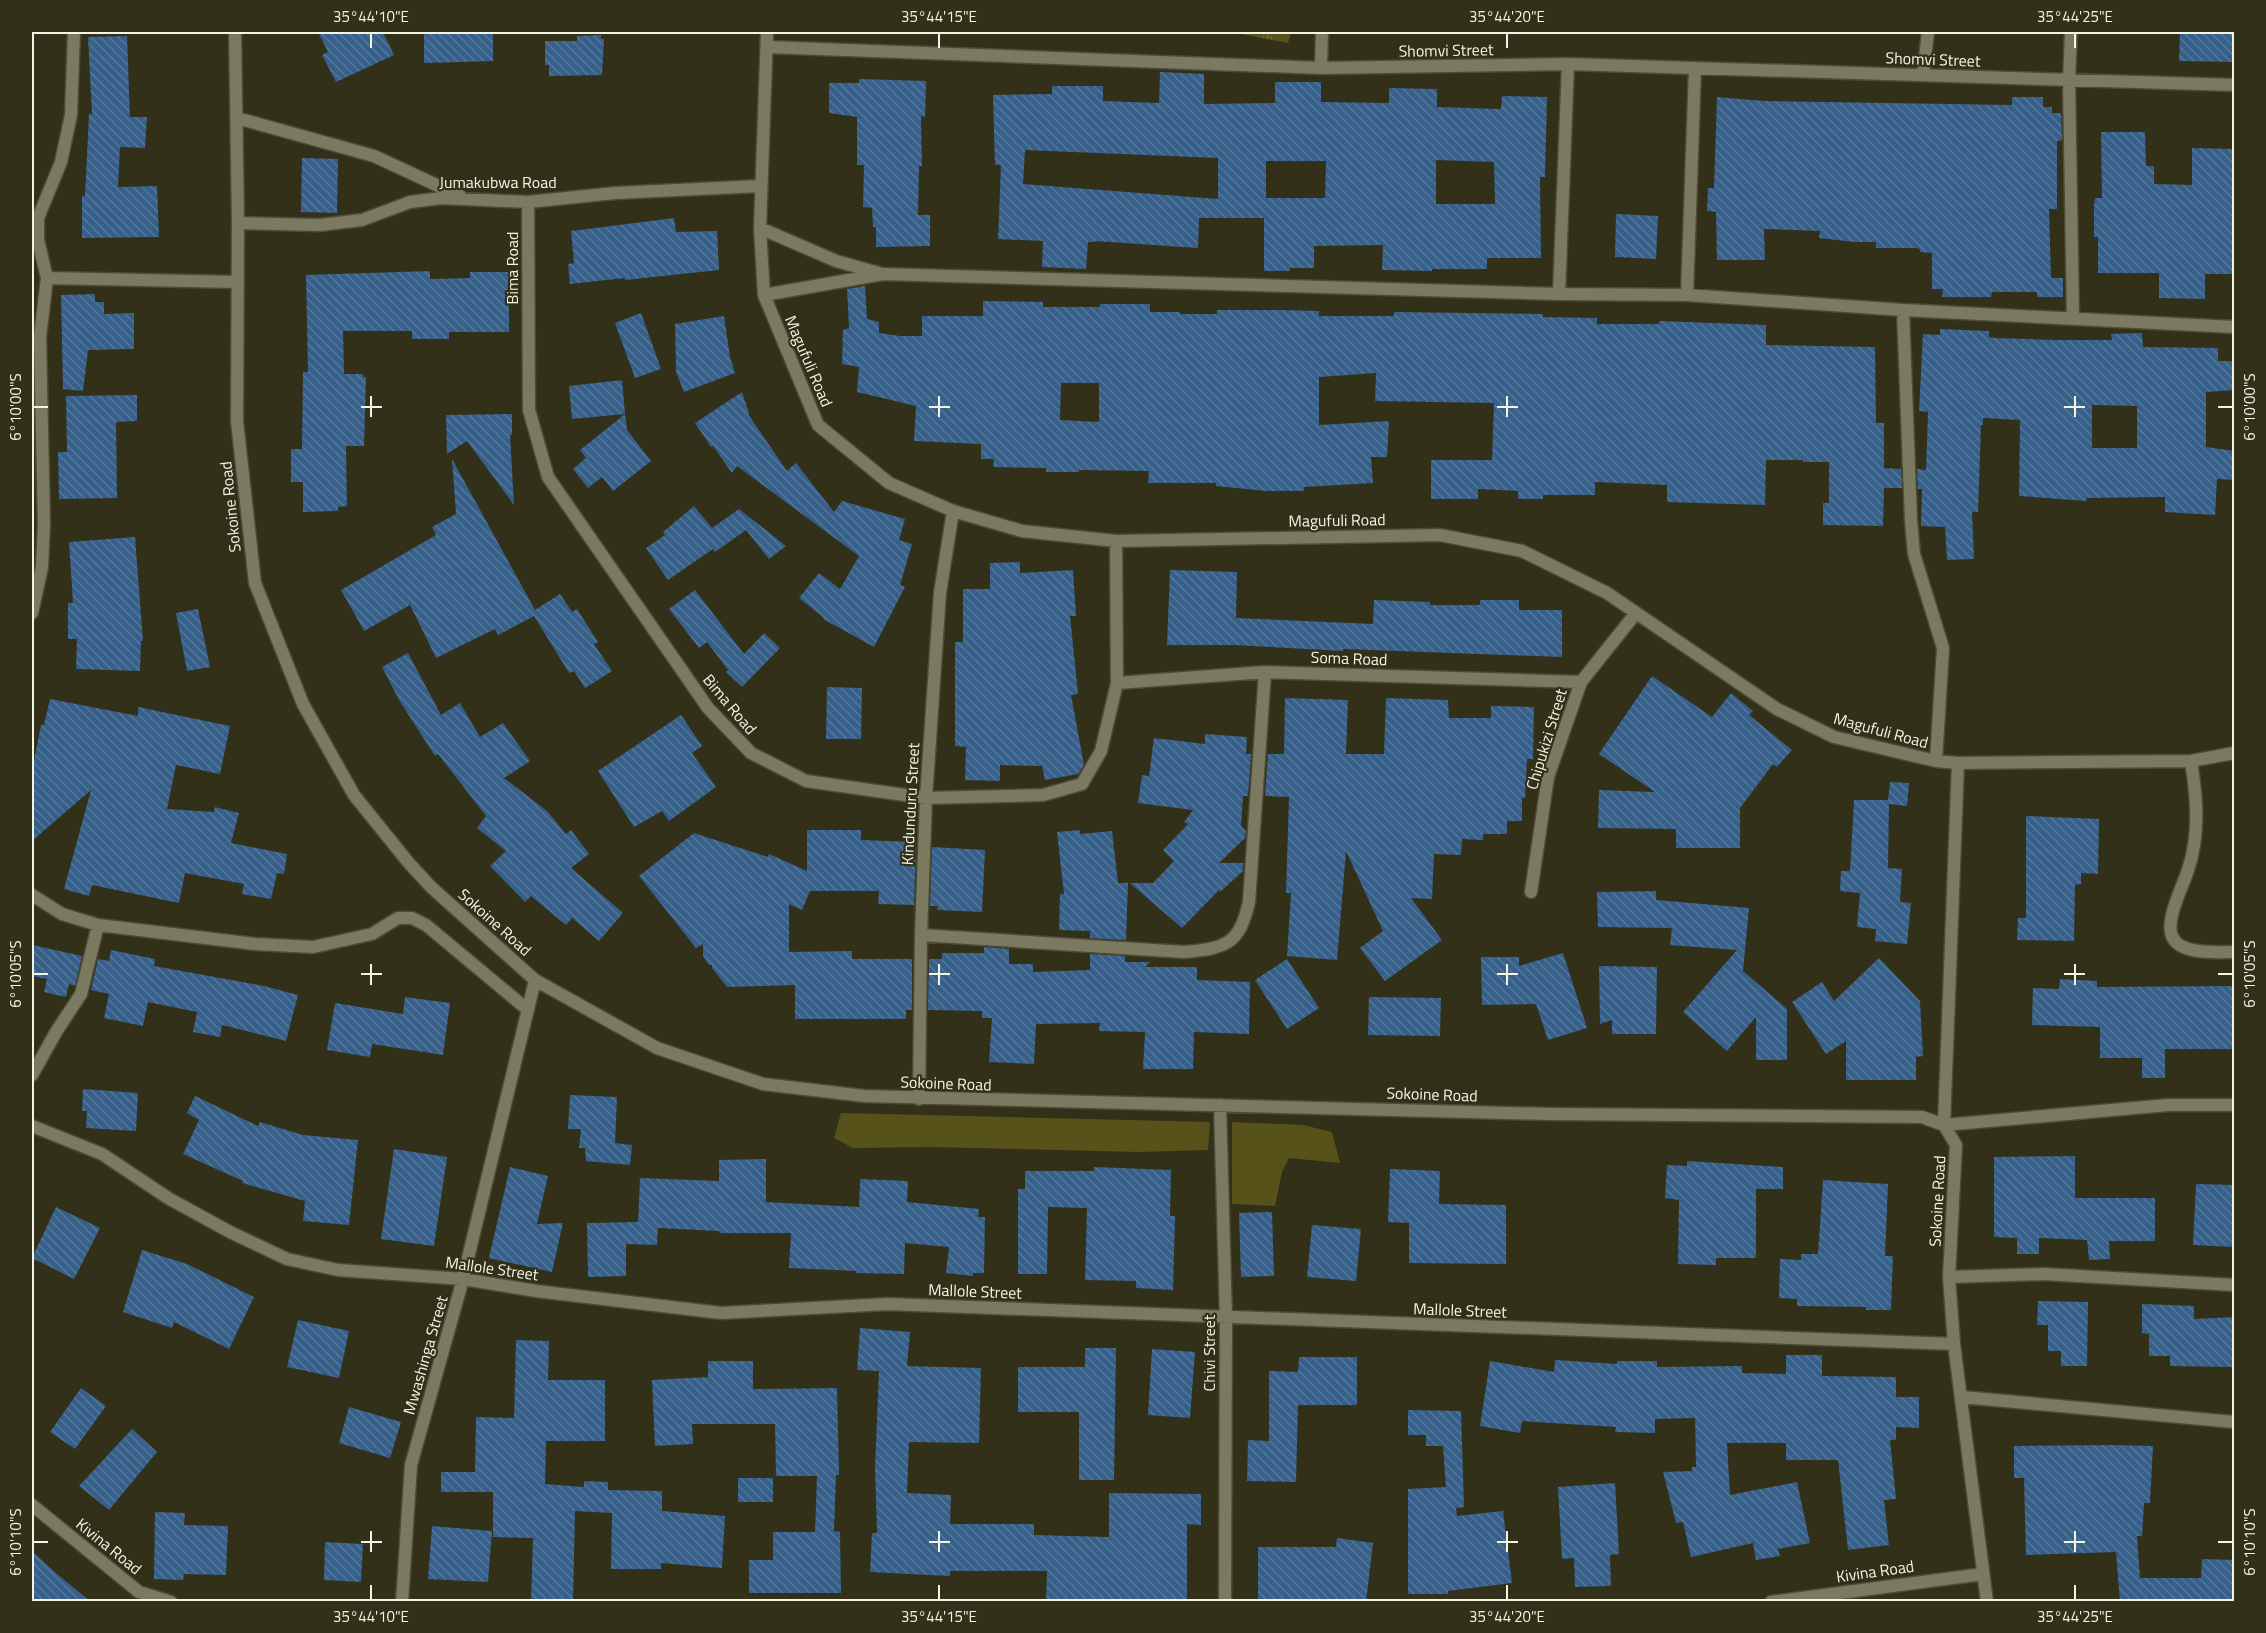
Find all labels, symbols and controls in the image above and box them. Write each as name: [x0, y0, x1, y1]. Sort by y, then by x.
text: 35°44'10"E: [333, 5, 409, 28]
text: 35°44'15"E: [901, 5, 977, 28]
text: 35°44'20"E: [1469, 5, 1545, 28]
text: 35°44'25"E: [2037, 5, 2113, 28]
street label: Shomvi Street: [1398, 37, 1494, 63]
street label: Shomvi Street: [1885, 45, 1981, 73]
street label: Jumakubwa Road: [439, 170, 557, 194]
street label: Bima Road: [500, 232, 524, 304]
street label: Magufuli Road: [779, 312, 839, 410]
text: 6°10'00"S: [4, 373, 27, 441]
text: 6°10'00"S: [2238, 373, 2261, 441]
street label: Sokoine Road: [213, 460, 247, 554]
street label: Magufuli Road: [1288, 507, 1386, 533]
street label: Soma Road: [1310, 645, 1388, 671]
street label: Bima Road: [697, 668, 763, 740]
street label: Chipukizi Street: [1519, 685, 1573, 792]
street label: Magufuli Road: [1831, 706, 1931, 754]
street label: Kindunduru Street: [895, 742, 925, 866]
street label: Sokoine Road: [453, 883, 537, 961]
text: 6°10'05"S: [4, 940, 27, 1008]
text: 6°10'05"S: [2238, 940, 2261, 1008]
street label: Sokoine Road: [900, 1069, 992, 1097]
street label: Sokoine Road: [1386, 1080, 1478, 1108]
street label: Sokoine Road: [1923, 1155, 1951, 1247]
street label: Mallole Street: [444, 1250, 541, 1286]
street label: Mallole Street: [928, 1277, 1023, 1305]
street label: Mwashinga Street: [397, 1292, 454, 1417]
street label: Mallole Street: [1413, 1296, 1508, 1324]
street label: Chivi Street: [1197, 1314, 1221, 1391]
text: 6°10'10"S: [4, 1508, 27, 1576]
text: 6°10'10"S: [2238, 1508, 2261, 1576]
street label: Kivina Road: [71, 1512, 147, 1580]
street label: Kivina Road: [1834, 1554, 1916, 1588]
text: 35°44'10"E: [333, 1605, 409, 1628]
text: 35°44'15"E: [901, 1605, 977, 1628]
text: 35°44'20"E: [1469, 1605, 1545, 1628]
text: 35°44'25"E: [2037, 1605, 2113, 1628]

